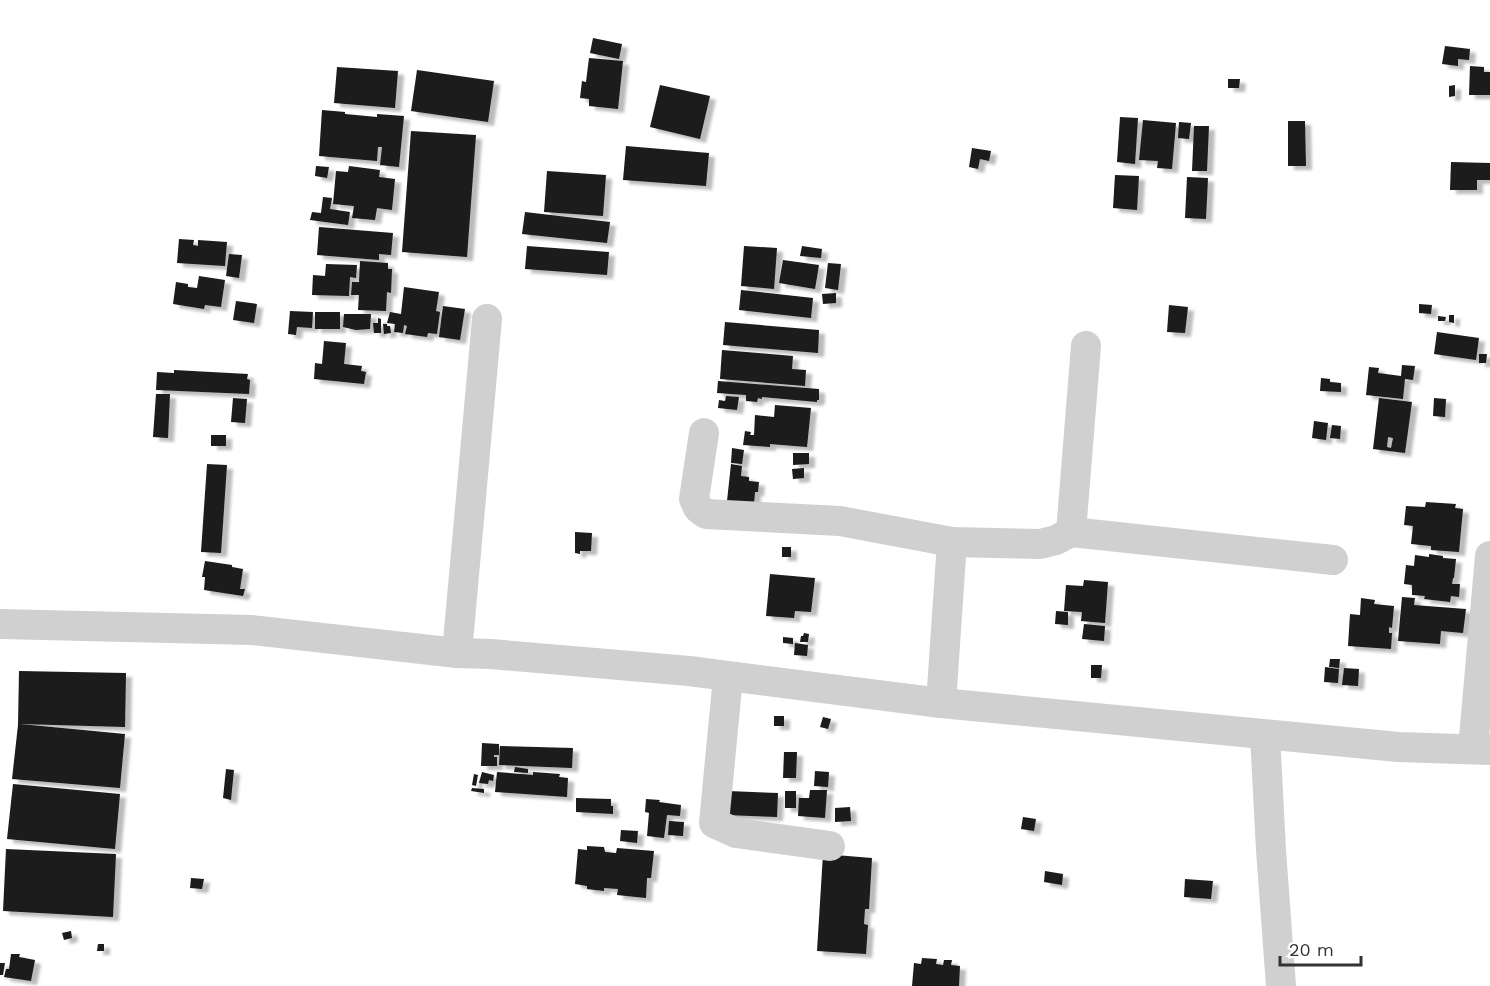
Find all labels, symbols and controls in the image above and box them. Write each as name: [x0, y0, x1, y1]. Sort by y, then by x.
scale bar: [1280, 929, 1361, 967]
text: 20 m: [1289, 939, 1334, 960]

